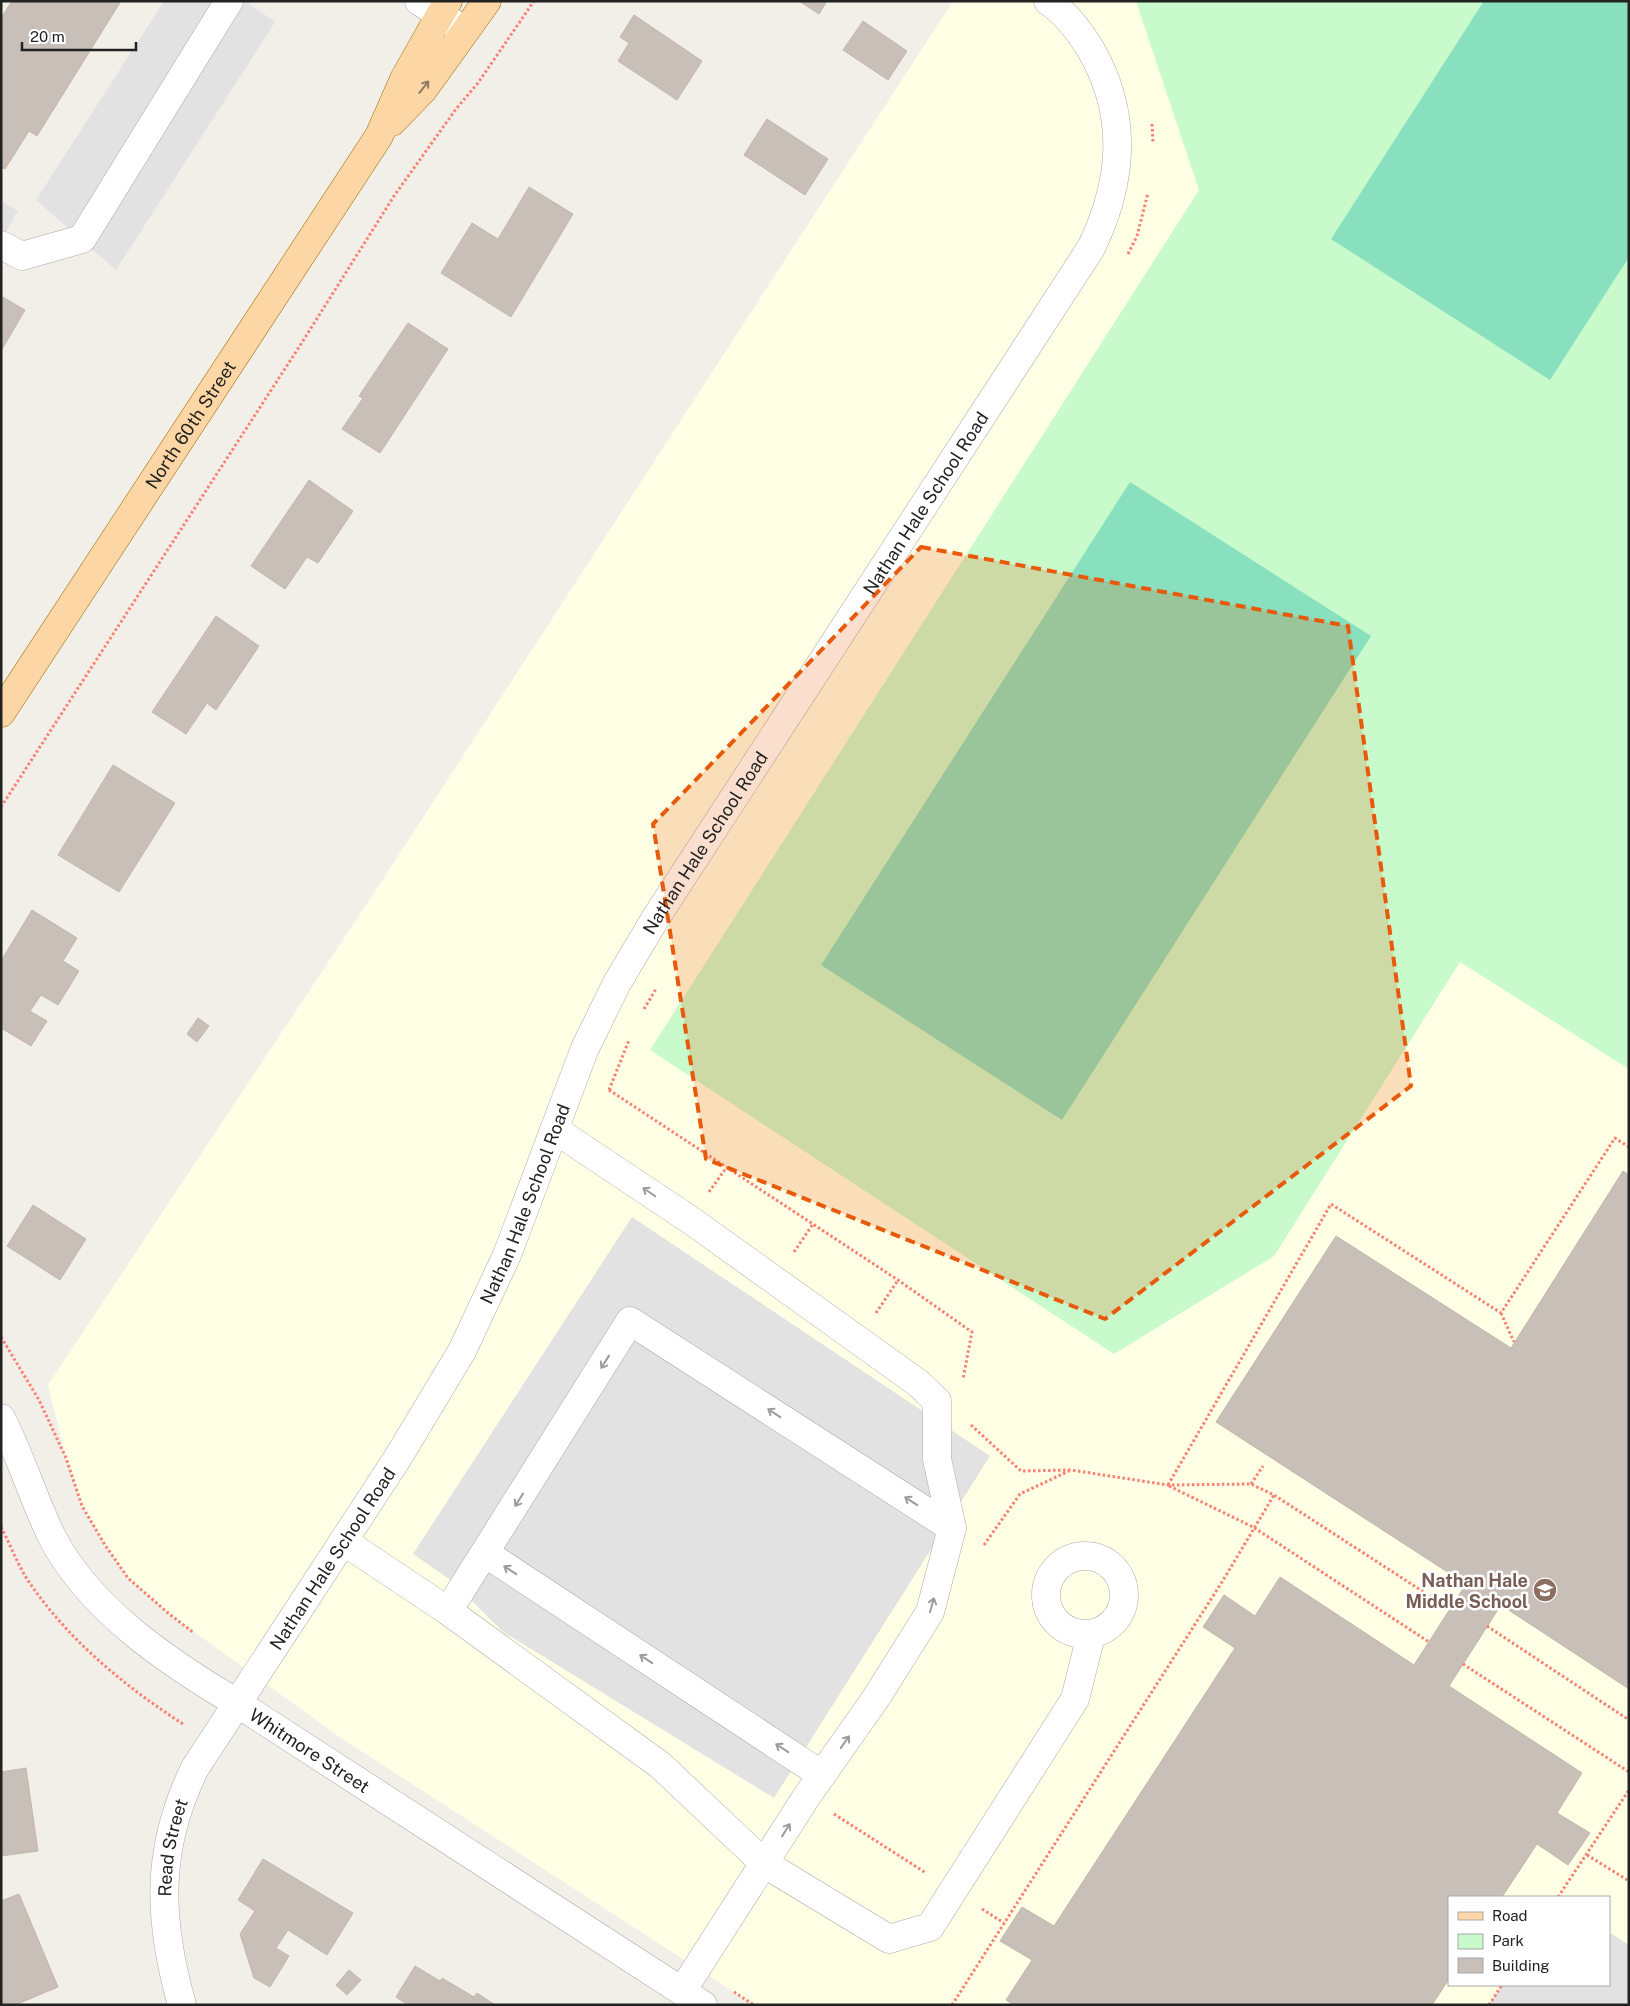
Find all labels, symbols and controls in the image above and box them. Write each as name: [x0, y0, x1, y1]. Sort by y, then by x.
scale bar: [22, 20, 136, 52]
text: 20 m: [30, 28, 65, 45]
one-way arrow: [419, 81, 430, 94]
street label: North 60th Street: [141, 356, 240, 492]
street label: Nathan Hale School Road: [858, 408, 992, 598]
street label: Nathan Hale School Road: [638, 747, 772, 938]
street label: Nathan Hale School Road: [475, 1101, 574, 1307]
one-way arrow: [642, 1187, 656, 1197]
one-way arrow: [599, 1355, 609, 1369]
one-way arrow: [768, 1408, 782, 1418]
street label: Nathan Hale School Road: [265, 1463, 399, 1653]
one-way arrow: [513, 1493, 523, 1507]
one-way arrow: [904, 1496, 918, 1506]
one-way arrow: [503, 1565, 517, 1575]
place label: Nathan Hale Middle School: [1406, 1570, 1528, 1612]
school or university icon: Nathan Hale Middle School: [1532, 1577, 1558, 1603]
one-way arrow: [927, 1597, 937, 1613]
one-way arrow: [639, 1654, 653, 1664]
street label: Whitmore Street: [246, 1704, 374, 1797]
one-way arrow: [840, 1735, 850, 1749]
one-way arrow: [775, 1743, 789, 1753]
street label: Read Street: [154, 1795, 191, 1897]
one-way arrow: [782, 1824, 792, 1838]
legend: [1448, 1896, 1610, 1986]
text: Road: [1492, 1907, 1528, 1924]
text: Park: [1492, 1932, 1524, 1949]
text: Building: [1492, 1957, 1550, 1974]

